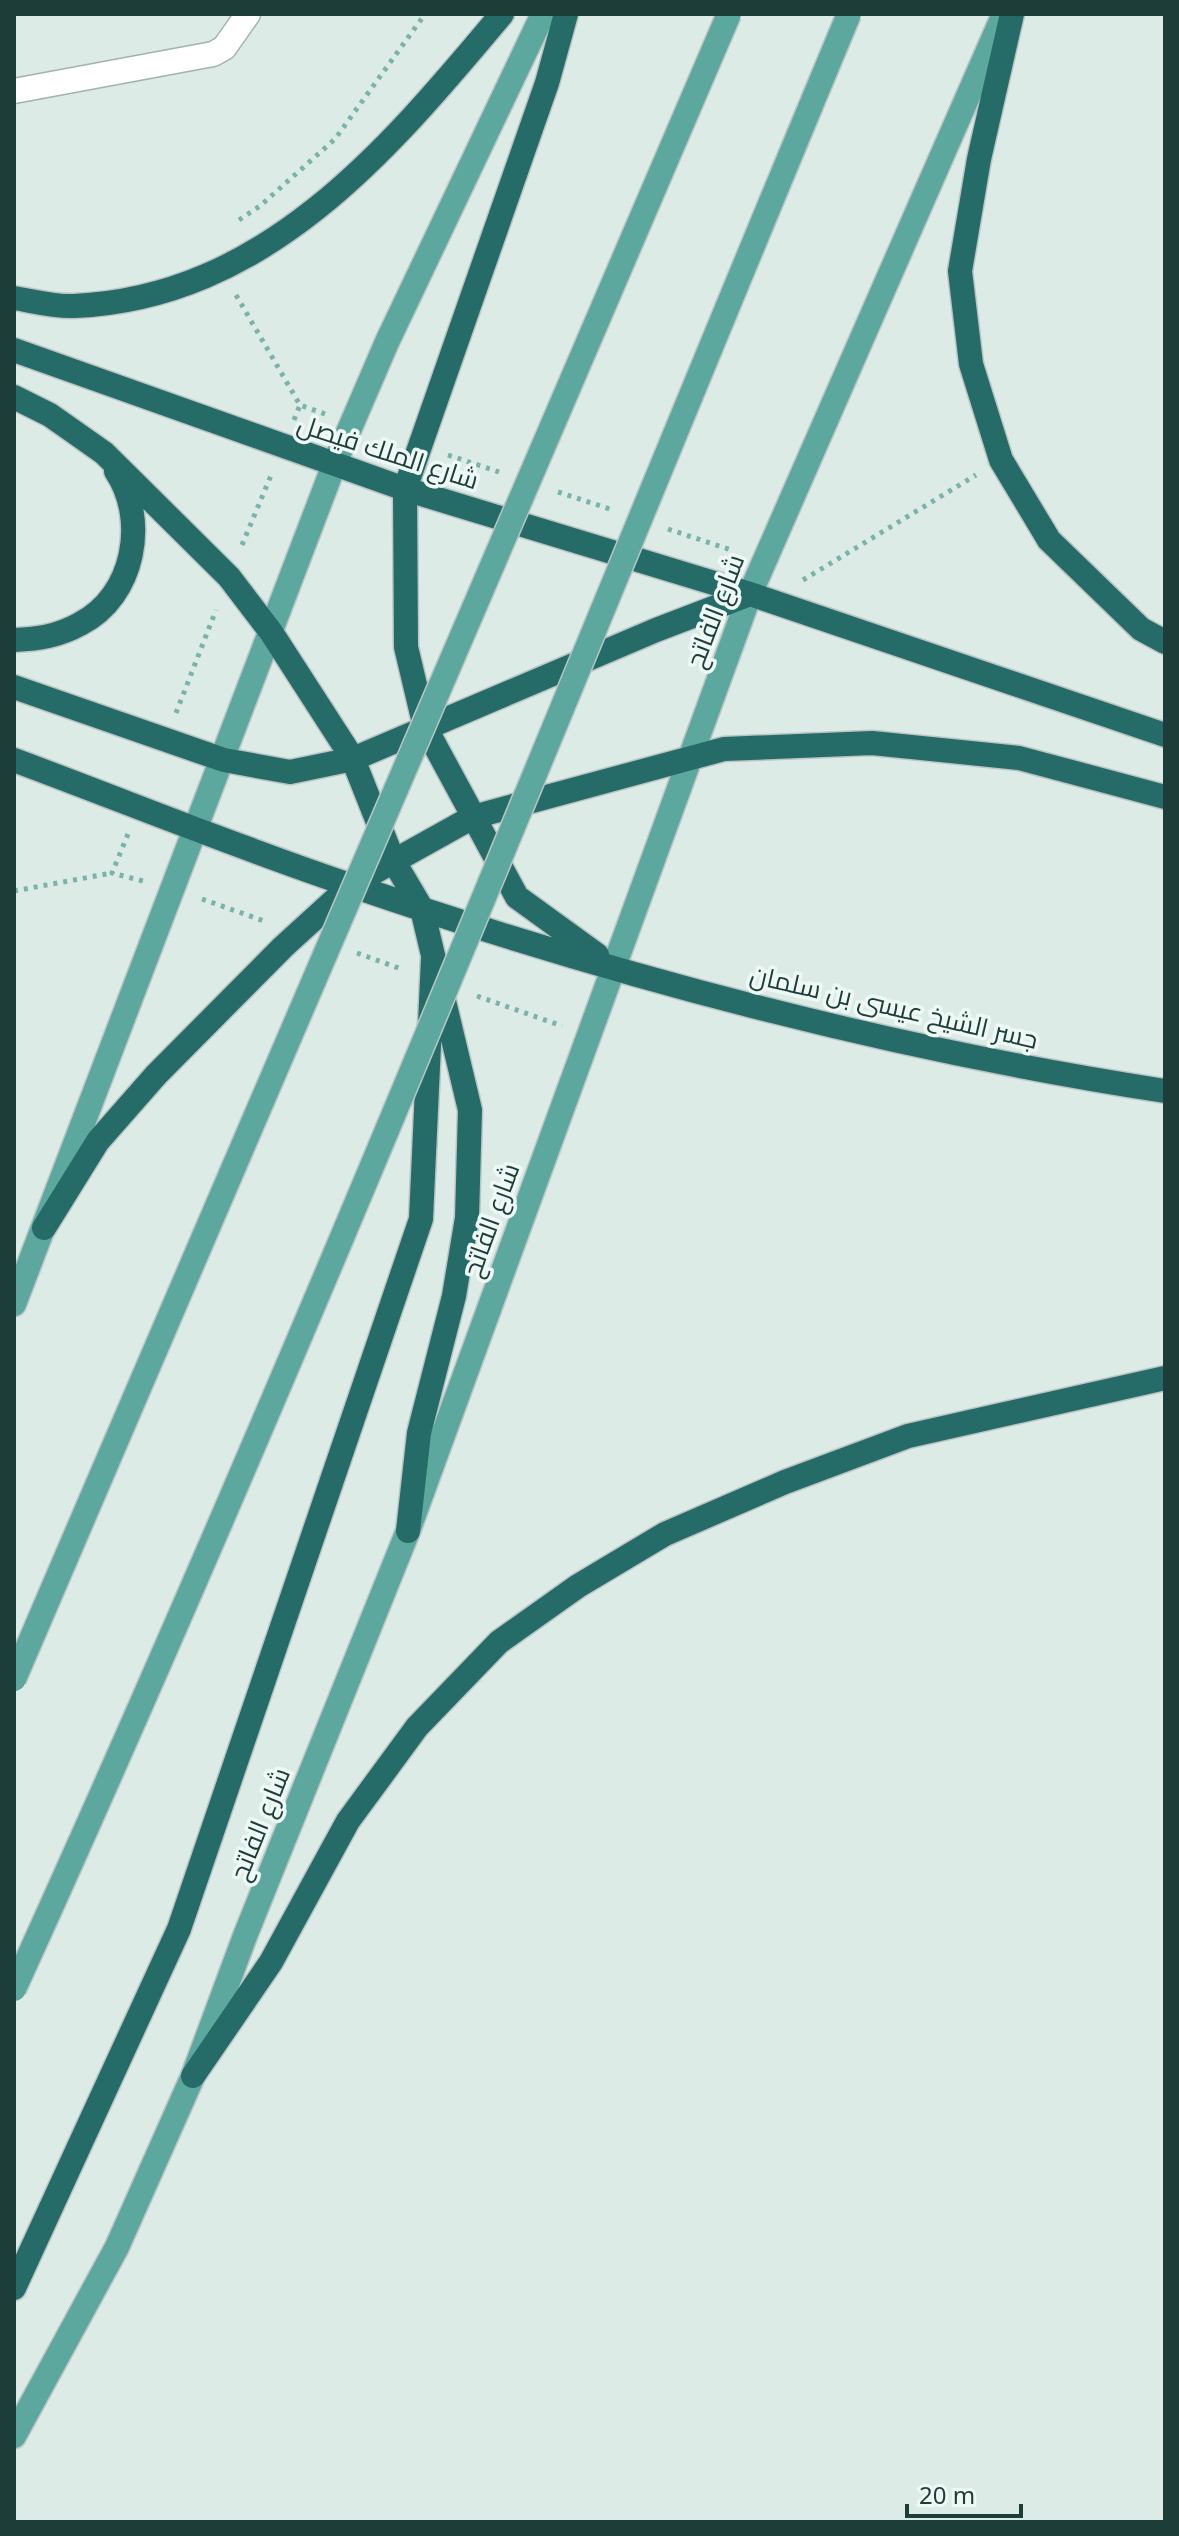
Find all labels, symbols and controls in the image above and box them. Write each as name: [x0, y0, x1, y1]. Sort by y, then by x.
street label: شارع الملك فيصل: [293, 405, 484, 497]
street label: شارع الفاتح: [676, 549, 752, 673]
street label: جسر الشيخ عيسى بن سلمان: [747, 955, 1042, 1057]
street label: شارع الفاتح: [453, 1158, 527, 1282]
street label: شارع الفاتح: [220, 1762, 298, 1885]
scale bar: [907, 2468, 1021, 2518]
text: 20 m: [919, 2478, 975, 2511]

